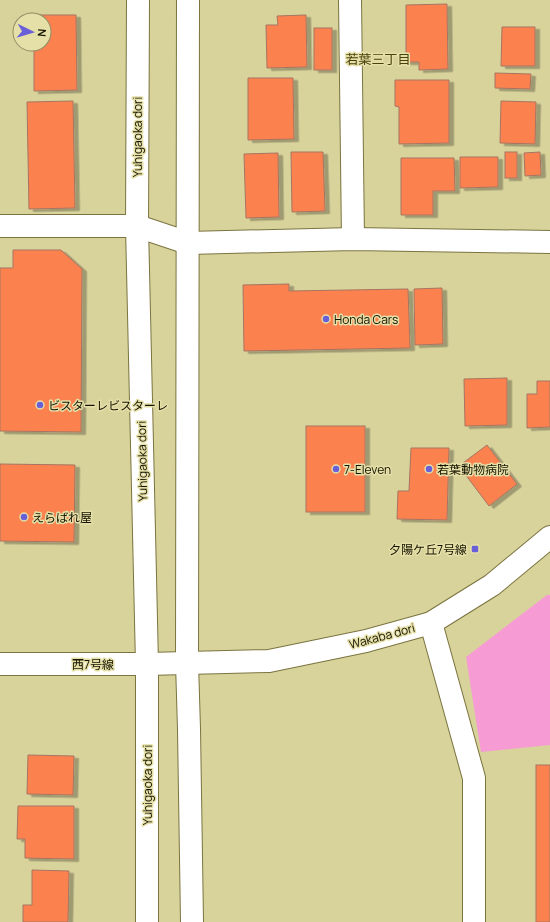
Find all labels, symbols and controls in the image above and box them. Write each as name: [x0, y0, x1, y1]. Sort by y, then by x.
north arrow: [12, 12, 52, 52]
text: N: [35, 28, 50, 38]
district label: 若葉三丁目: [345, 50, 411, 68]
street label: Yuhigaoka dori: [129, 97, 146, 177]
place label: Honda Cars: [334, 311, 398, 328]
marker: Honda Cars: [321, 314, 331, 324]
place label: ビスターレビスターレ: [48, 397, 168, 414]
marker: ビスターレビスターレ: [35, 400, 45, 410]
street label: Yuhigaoka dori: [133, 421, 151, 501]
place label: 7-Eleven: [344, 461, 391, 478]
place label: 若葉動物病院: [437, 461, 509, 478]
marker: 7-Eleven: [331, 464, 341, 474]
marker: 若葉動物病院: [424, 464, 434, 474]
place label: えらばれ屋: [32, 509, 92, 526]
marker: えらばれ屋: [19, 512, 29, 522]
place label: 夕陽ケ丘7号線: [389, 541, 467, 558]
marker: 夕陽ケ丘7号線: [470, 544, 480, 554]
street label: Wakaba dori: [347, 619, 417, 653]
street label: 西7号線: [72, 656, 114, 673]
street label: Yuhigaoka dori: [139, 745, 156, 825]

